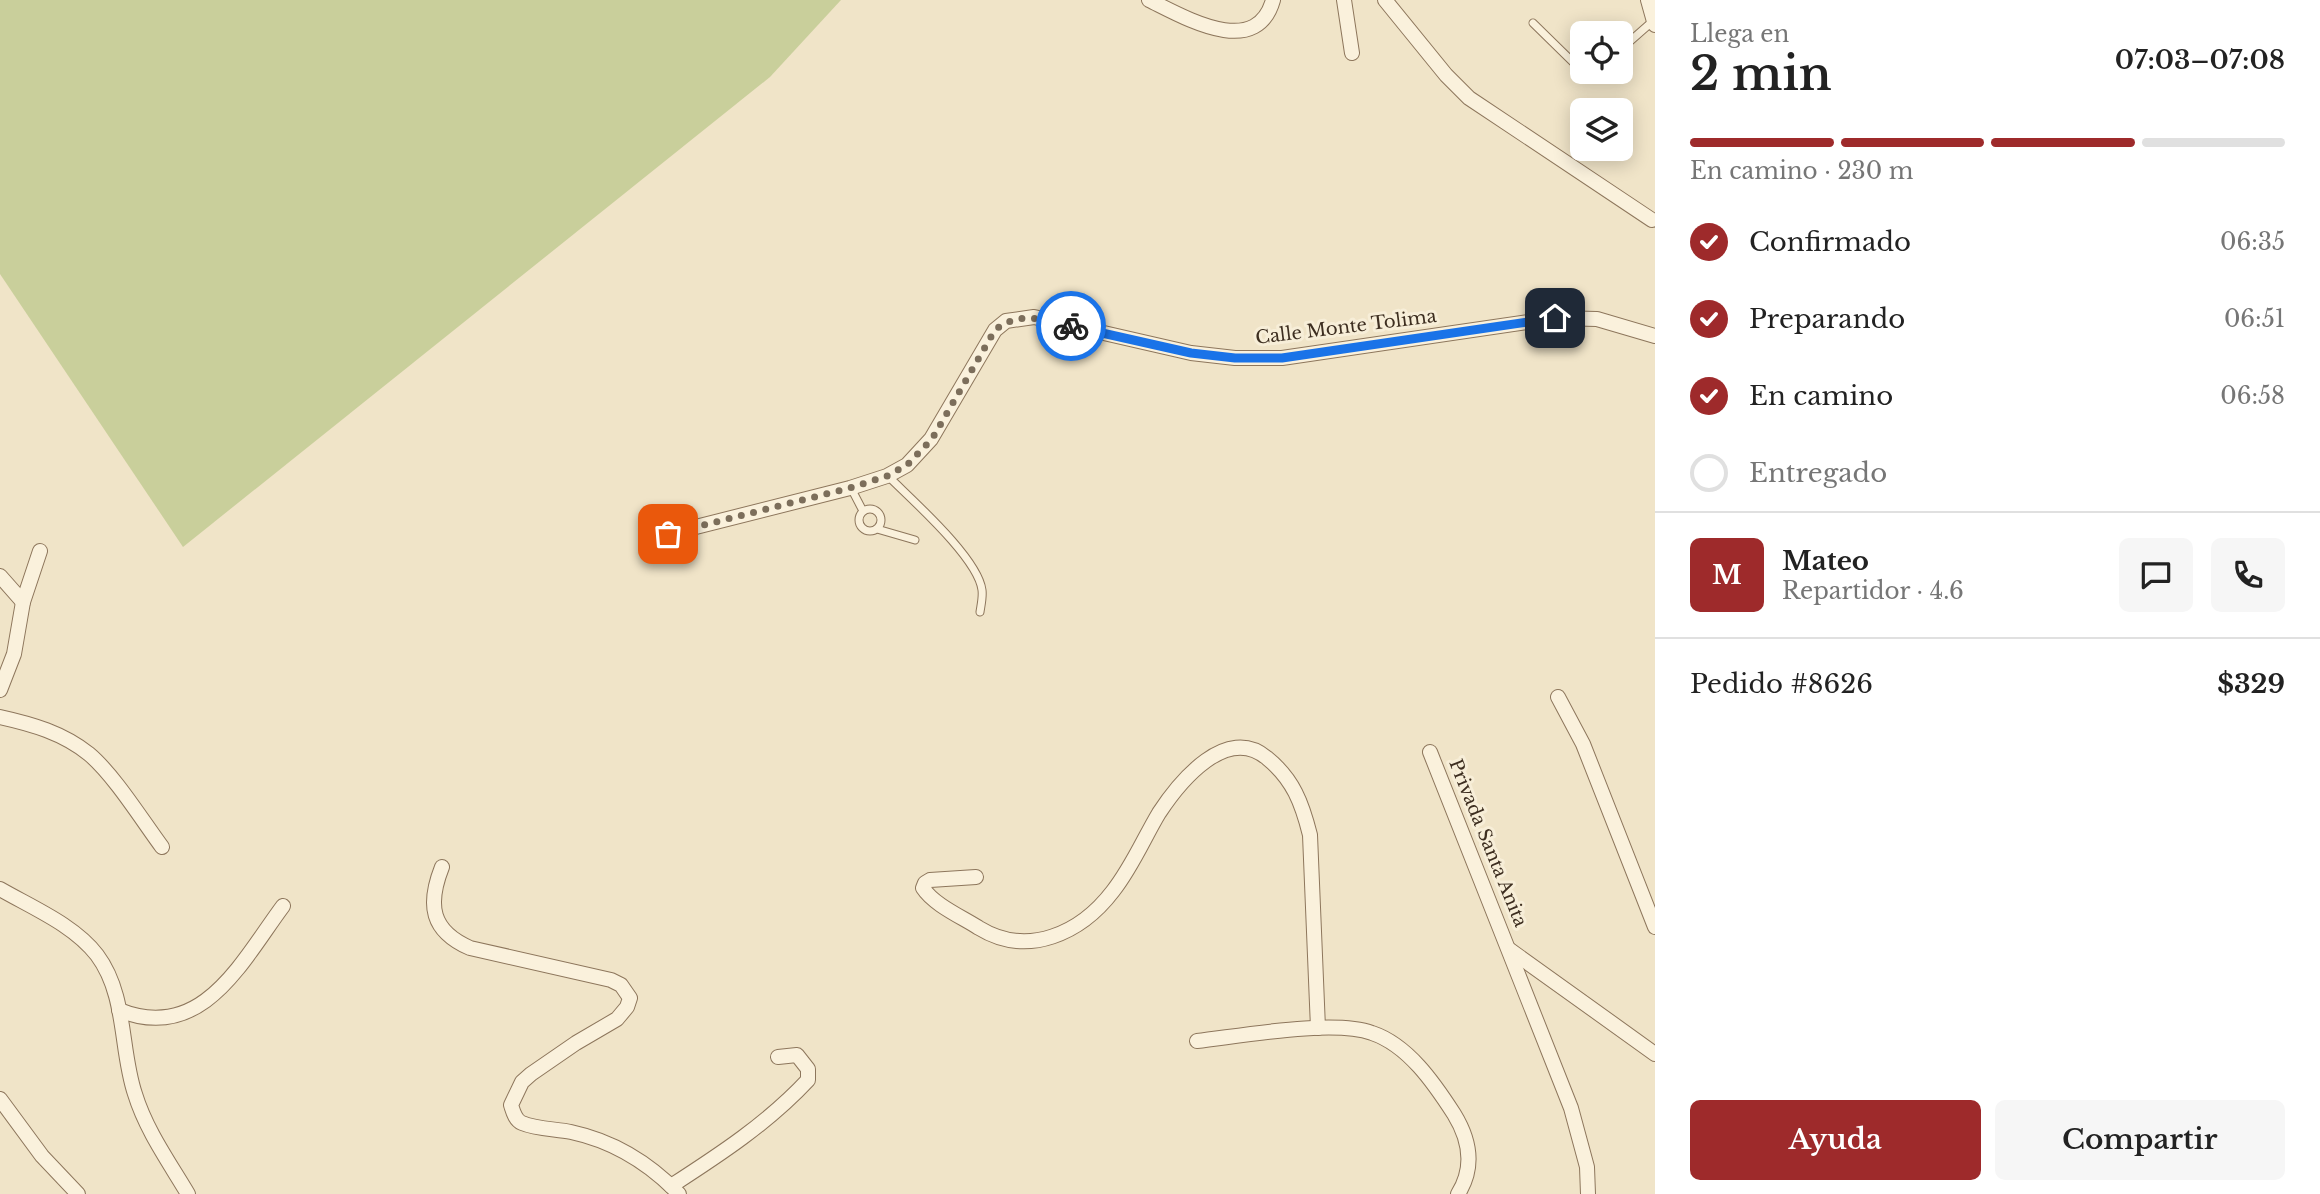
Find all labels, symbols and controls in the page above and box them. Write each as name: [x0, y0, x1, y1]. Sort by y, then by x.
text: Llega en: [1690, 20, 1789, 48]
map controls: [1570, 21, 1633, 161]
button: locate: [1570, 21, 1633, 84]
text: 07:03–07:08: [2115, 44, 2285, 76]
text: 2 min: [1690, 45, 1832, 102]
button: layers: [1570, 98, 1633, 161]
text: En camino · 230 m: [1690, 157, 1913, 185]
icon: check: [1690, 223, 1728, 261]
text: Confirmado: [1749, 226, 1911, 258]
text: 06:35: [2220, 228, 2285, 256]
pin: [1525, 288, 1585, 348]
courier: [1036, 291, 1106, 361]
icon: home: [1536, 299, 1574, 337]
icon: check: [1690, 300, 1728, 338]
text: Preparando: [1749, 303, 1905, 335]
street label: Calle Monte Tolima: [1254, 305, 1438, 349]
text: 06:51: [2224, 305, 2285, 333]
icon: bike: [1052, 307, 1090, 345]
icon: check: [1690, 377, 1728, 415]
text: En camino: [1749, 380, 1893, 412]
text: 06:58: [2220, 382, 2285, 410]
text: Entregado: [1749, 457, 1887, 489]
pin: [638, 504, 698, 564]
icon: bag: [649, 515, 687, 553]
button: chat: [2119, 538, 2193, 612]
button: phone: [2211, 538, 2285, 612]
text: Mateo: [1782, 545, 1869, 577]
text: M: [1712, 559, 1742, 591]
text: Repartidor · 4.6: [1782, 577, 1964, 605]
text: Pedido #8626: [1690, 668, 1873, 700]
text: $329: [2217, 668, 2285, 700]
street label: Privada Santa Anita: [1444, 756, 1532, 930]
button: Ayuda: [1690, 1100, 1981, 1180]
button: Compartir: [1995, 1100, 2285, 1180]

